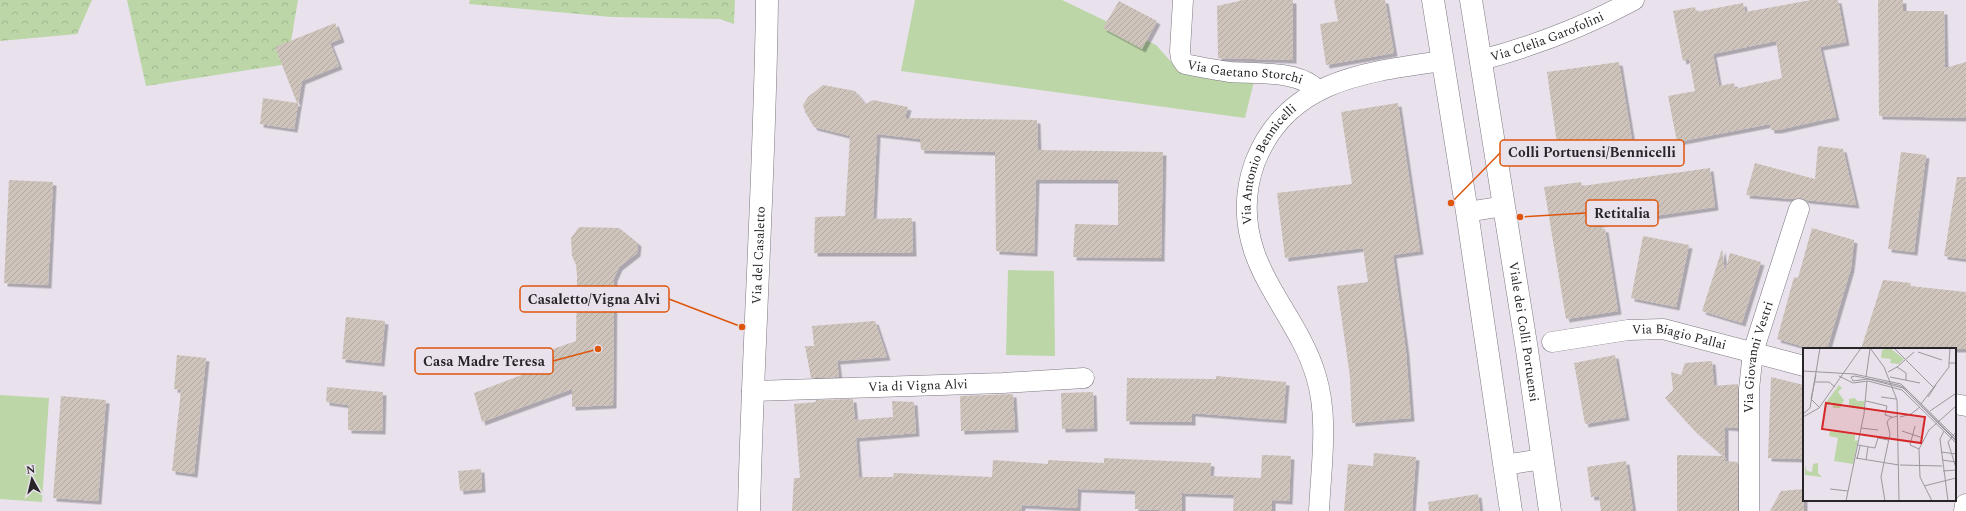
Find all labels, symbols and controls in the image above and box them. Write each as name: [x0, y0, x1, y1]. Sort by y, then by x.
street label: Via Clelia Garofolini: [1488, 7, 1607, 67]
street label: Via Gaetano Storchi: [1185, 55, 1306, 89]
street label: Via Antonio Bennicelli: [1237, 99, 1301, 226]
callout: Colli Portuensi/Bennicelli: [1500, 140, 1684, 166]
text: Colli Portuensi/Bennicelli: [1508, 142, 1676, 163]
callout: Retitalia: [1586, 200, 1658, 226]
text: Retitalia: [1594, 203, 1651, 224]
street label: Via del Casaletto: [747, 206, 771, 305]
street label: Viale dei Colli Portuensi: [1503, 260, 1544, 403]
callout: Casaletto/Vigna Alvi: [520, 286, 669, 312]
text: Casaletto/Vigna Alvi: [528, 289, 661, 310]
street label: Via Giovanni Vestri: [1739, 299, 1779, 413]
street label: Via Biagio Pallai: [1632, 319, 1729, 355]
callout: Casa Madre Teresa: [415, 348, 553, 374]
inset map: [1803, 348, 1956, 501]
text: Casa Madre Teresa: [423, 351, 546, 372]
street label: Via di Vigna Alvi: [868, 374, 968, 397]
north arrow: [12, 459, 52, 499]
text: N: [25, 461, 36, 479]

